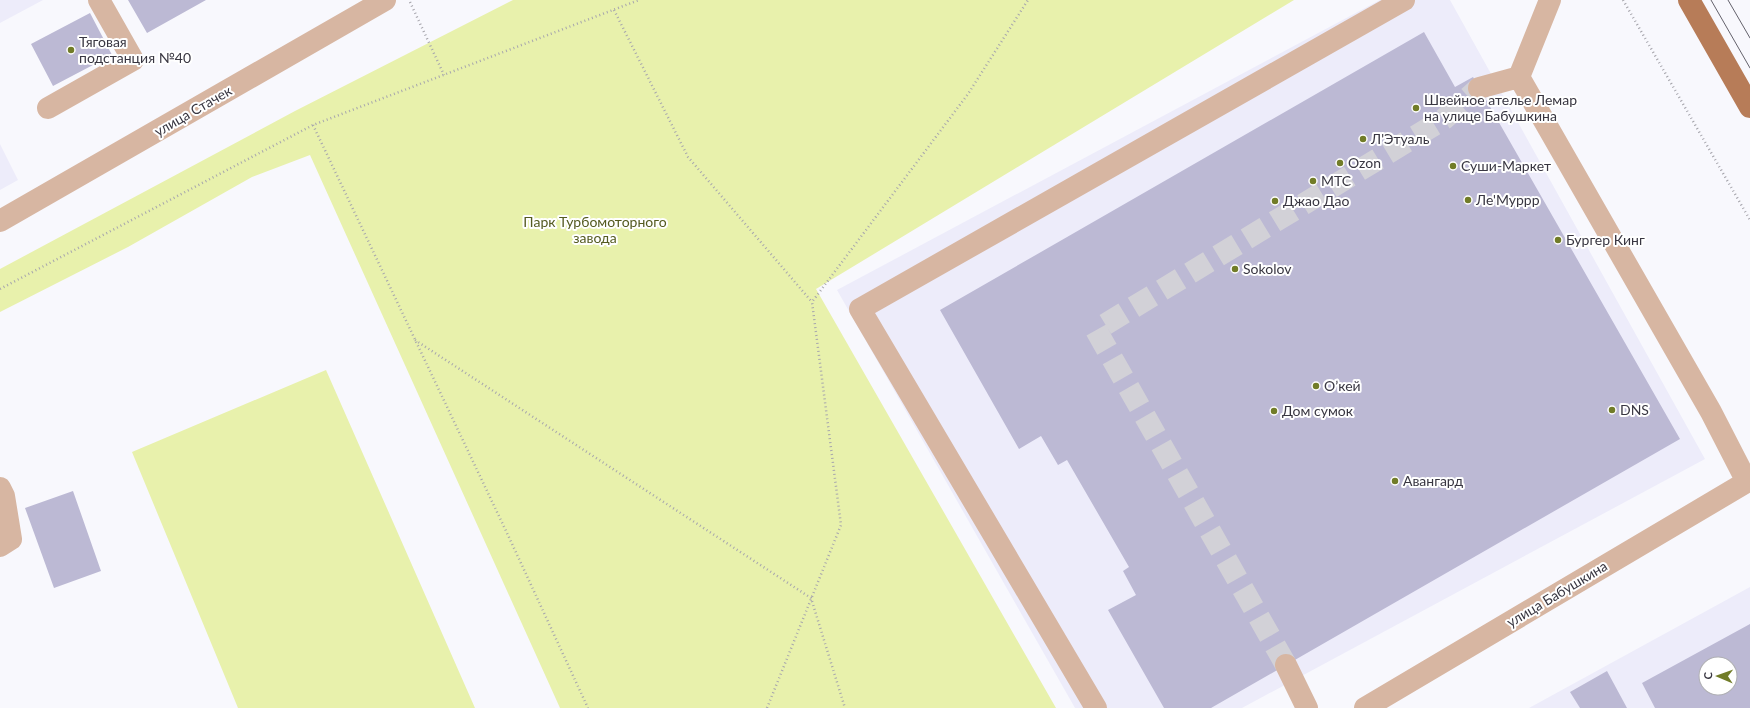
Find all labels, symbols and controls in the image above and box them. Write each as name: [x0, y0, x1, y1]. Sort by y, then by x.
place label: Тяговая подстанция №40: [79, 33, 191, 66]
marker: Тяговая подстанция №40: [66, 45, 76, 55]
street label: улица Стачек: [151, 81, 235, 140]
place label: Швейное ателье Лемар на улице Бабушкина: [1424, 91, 1577, 124]
marker: Швейное ателье Лемар на улице Бабушкина: [1411, 103, 1421, 113]
place label: Л'Этуаль: [1370, 130, 1430, 147]
marker: Л'Этуаль: [1358, 134, 1368, 144]
place label: Ozon: [1348, 154, 1381, 171]
place label: Суши-Маркет: [1461, 157, 1551, 174]
marker: Ozon: [1335, 158, 1345, 168]
marker: Суши-Маркет: [1448, 161, 1458, 171]
place label: МТС: [1321, 172, 1352, 189]
marker: МТС: [1308, 176, 1318, 186]
place label: Ле'Муррр: [1475, 191, 1540, 208]
place label: Джао Дао: [1283, 192, 1349, 209]
marker: Ле'Муррр: [1463, 195, 1473, 205]
marker: Джао Дао: [1270, 196, 1280, 206]
park label: Парк Турбомоторного завода: [523, 213, 667, 246]
place label: Бургер Кинг: [1566, 231, 1645, 248]
marker: Бургер Кинг: [1553, 235, 1563, 245]
place label: Sokolov: [1243, 260, 1292, 277]
marker: Sokolov: [1230, 264, 1240, 274]
place label: О’кей: [1324, 377, 1361, 394]
marker: О’кей: [1311, 381, 1321, 391]
place label: DNS: [1620, 401, 1649, 418]
place label: Дом сумок: [1282, 402, 1354, 419]
marker: DNS: [1607, 405, 1617, 415]
marker: Дом сумок: [1269, 406, 1279, 416]
place label: Авангард: [1403, 472, 1463, 489]
marker: Авангард: [1390, 476, 1400, 486]
street label: улица Бабушкина: [1503, 557, 1610, 630]
north arrow: [1698, 656, 1738, 696]
text: С: [1701, 671, 1714, 679]

